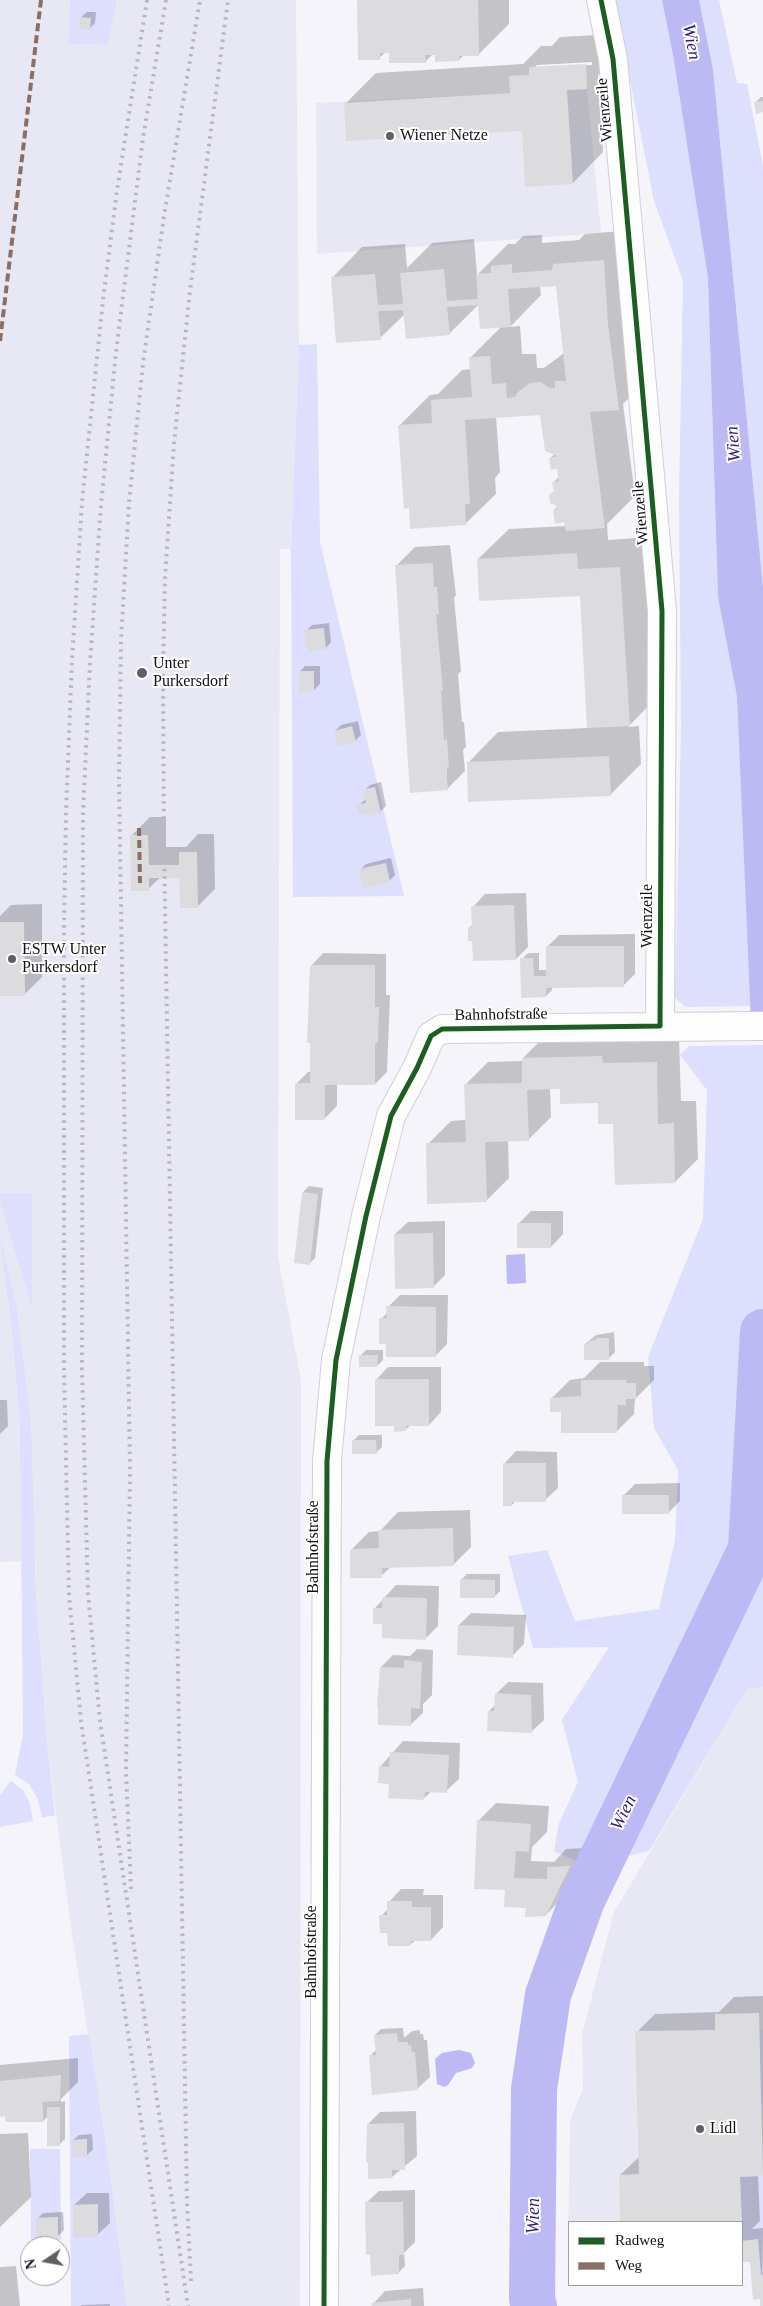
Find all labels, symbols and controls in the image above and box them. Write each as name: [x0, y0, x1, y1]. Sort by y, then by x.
water label: Wien: [677, 22, 705, 62]
street label: Wienzeile: [593, 77, 617, 143]
place label: Wiener Netze: [400, 126, 488, 146]
marker: Wiener Netze: [384, 130, 396, 142]
water label: Wien: [722, 425, 746, 463]
street label: Wienzeile: [629, 480, 653, 546]
place label: Unter Purkersdorf: [153, 654, 229, 692]
marker: Unter Purkersdorf: [135, 666, 149, 680]
street label: Wienzeile: [638, 884, 658, 948]
place label: ESTW Unter Purkersdorf: [22, 940, 106, 978]
marker: ESTW Unter Purkersdorf: [6, 953, 18, 965]
street label: Bahnhofstraße: [454, 1005, 548, 1025]
street label: Bahnhofstraße: [304, 1500, 324, 1594]
water label: Wien: [606, 1792, 642, 1834]
street label: Bahnhofstraße: [302, 1905, 322, 1999]
place label: Lidl: [710, 2119, 737, 2139]
marker: Lidl: [694, 2123, 706, 2135]
water label: Wien: [523, 2198, 545, 2234]
legend: [568, 2221, 743, 2286]
text: Radweg: [615, 2232, 664, 2248]
north arrow: [20, 2236, 70, 2286]
text: Weg: [615, 2257, 642, 2273]
text: N: [22, 2258, 39, 2271]

